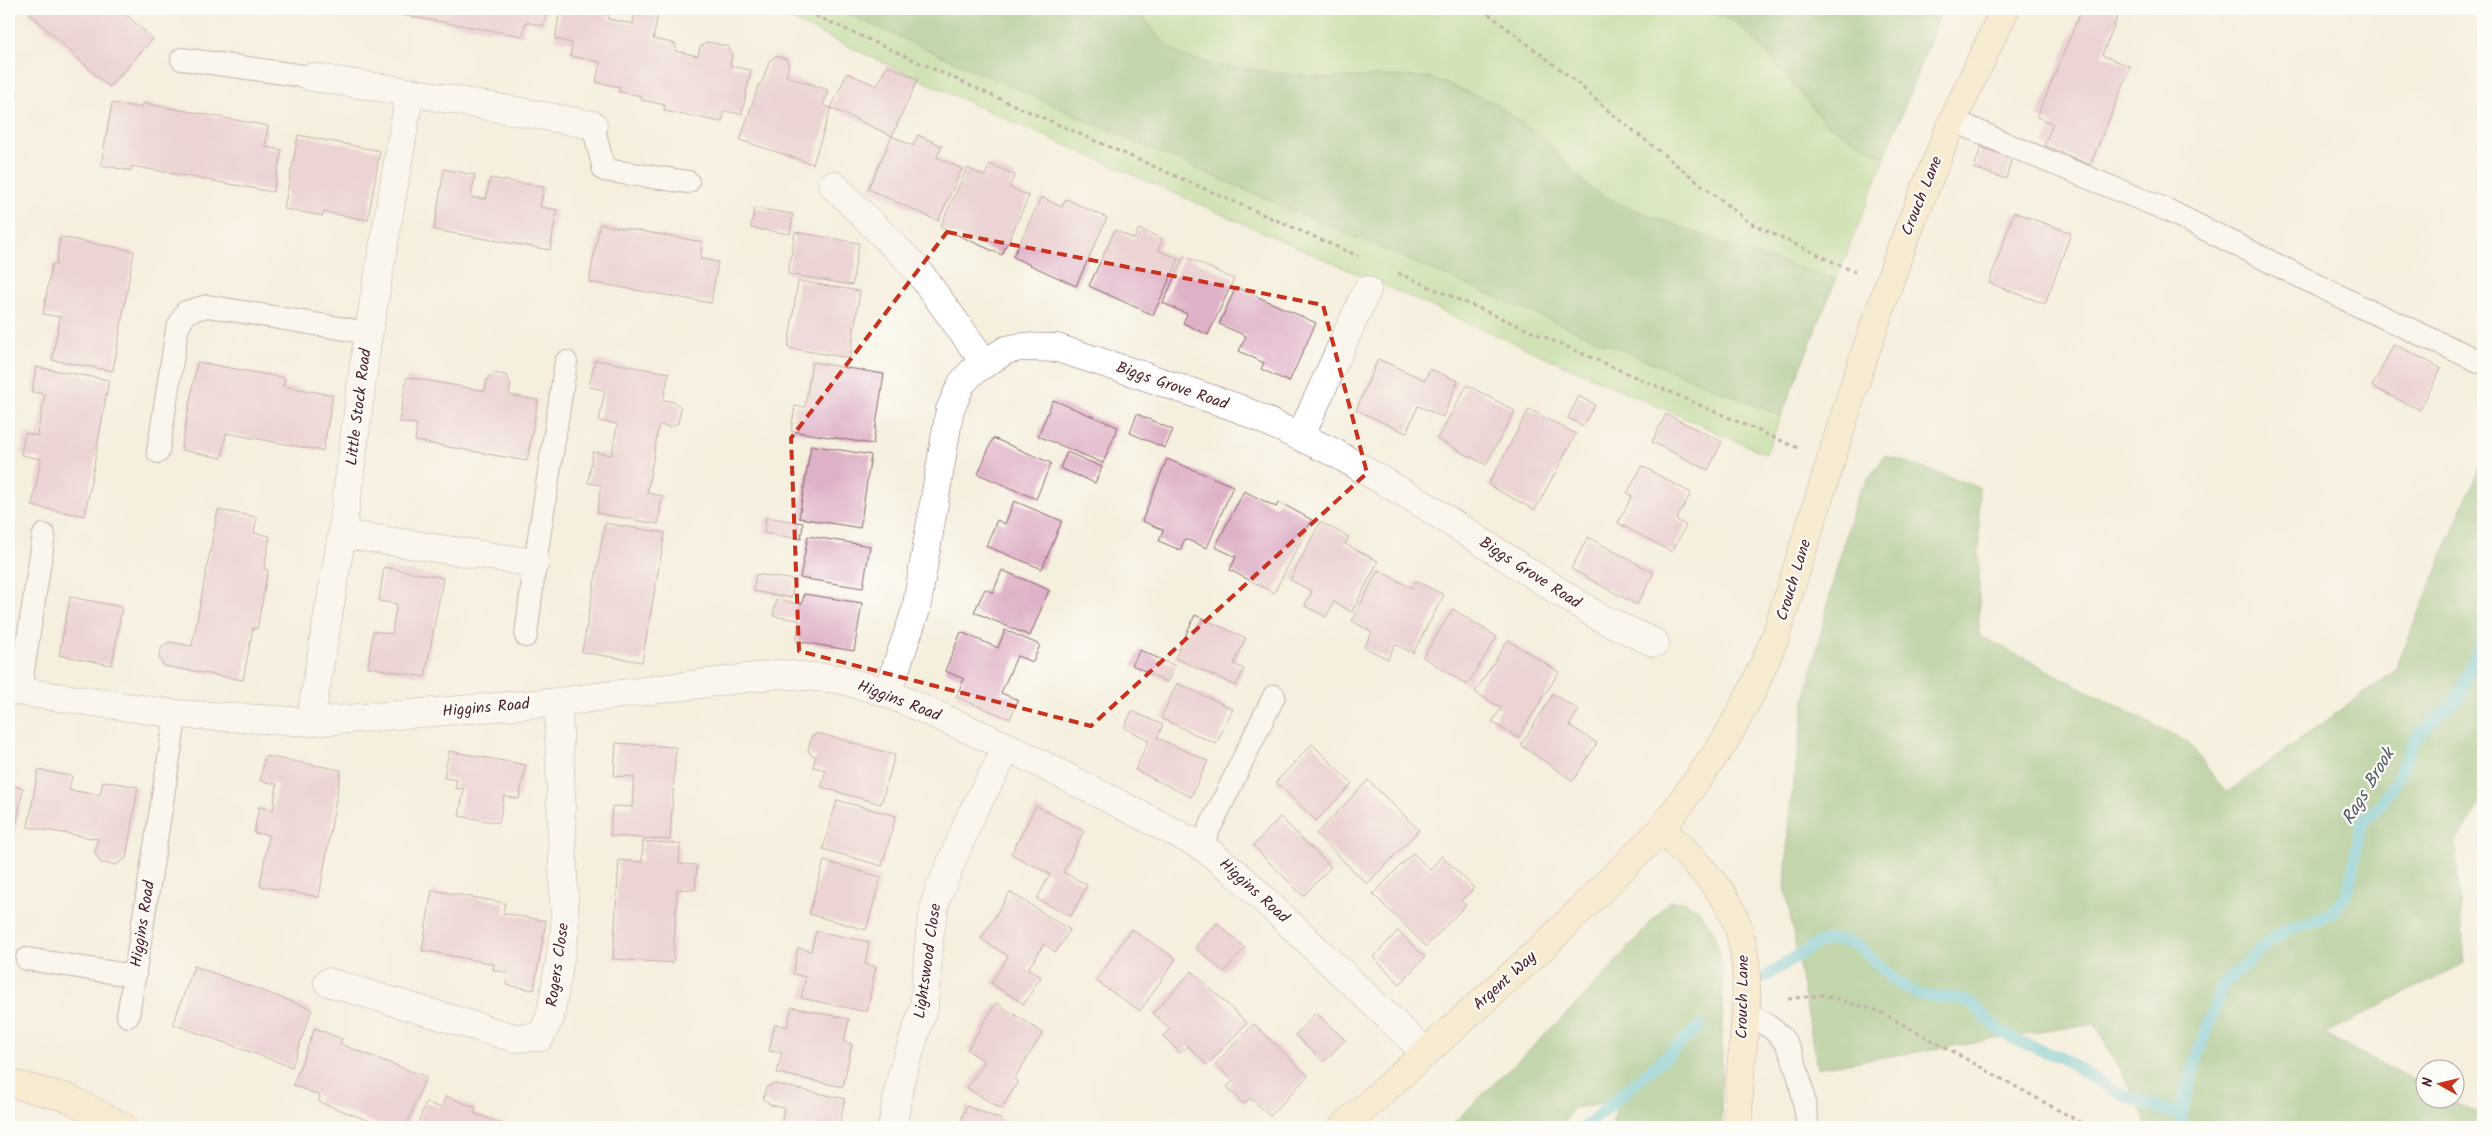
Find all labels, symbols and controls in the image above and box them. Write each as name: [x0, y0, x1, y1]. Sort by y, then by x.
street label: Crouch Lane: [1895, 152, 1949, 240]
street label: Little Stock Road: [339, 346, 379, 467]
street label: Biggs Grove Road: [1113, 355, 1232, 417]
street label: Biggs Grove Road: [1474, 531, 1587, 616]
street label: Crouch Lane: [1770, 536, 1818, 624]
street label: Higgins Road: [854, 674, 945, 729]
street label: Higgins Road: [441, 692, 532, 724]
water label: Rags Brook: [2335, 741, 2405, 831]
street label: Higgins Road: [1213, 852, 1296, 930]
street label: Higgins Road: [124, 878, 162, 969]
street label: Lightswood Close: [908, 902, 948, 1020]
street label: Rogers Close: [540, 921, 576, 1009]
street label: Argent Way: [1467, 945, 1543, 1017]
street label: Crouch Lane: [1730, 955, 1756, 1039]
north arrow: [2414, 1058, 2464, 1108]
text: N: [2417, 1076, 2440, 1088]

